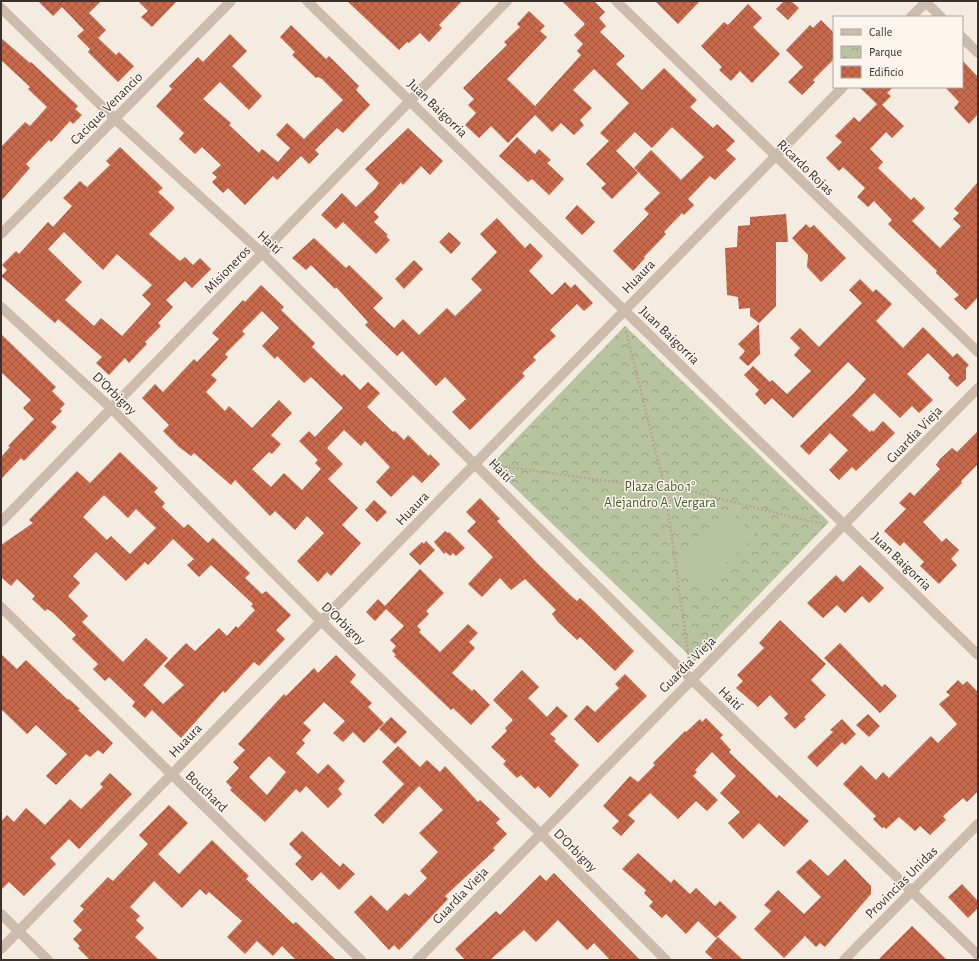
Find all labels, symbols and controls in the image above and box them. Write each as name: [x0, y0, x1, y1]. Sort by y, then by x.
legend: [833, 16, 963, 88]
text: Calle: [869, 26, 892, 38]
text: Parque: [869, 46, 902, 58]
text: Edificio: [869, 66, 904, 78]
street label: Cacique Venancio: [68, 70, 146, 147]
street label: Juan Baigorria: [405, 77, 470, 141]
street label: Ricardo Rojas: [774, 137, 836, 198]
street label: Haití: [255, 228, 284, 257]
street label: Misioneros: [202, 243, 254, 296]
street label: Huaura: [619, 257, 658, 296]
street label: Juan Baigorria: [637, 304, 702, 368]
street label: D'Orbigny: [90, 370, 139, 418]
street label: Guardia Vieja: [884, 403, 946, 466]
street label: Haití: [486, 456, 515, 486]
park label: Plaza Cabo 1° Alejandro A. Vergara: [604, 480, 716, 510]
street label: Huaura: [393, 489, 432, 528]
street label: Juan Baigorria: [869, 530, 934, 594]
street label: D'Orbigny: [319, 600, 368, 648]
street label: Guardia Vieja: [657, 633, 719, 696]
street label: Haití: [716, 684, 745, 714]
street label: Huaura: [166, 721, 205, 760]
street label: Bouchard: [183, 769, 230, 815]
street label: D'Orbigny: [551, 826, 600, 875]
street label: Provincias Unidas: [863, 844, 940, 921]
street label: Guardia Vieja: [430, 864, 492, 927]

